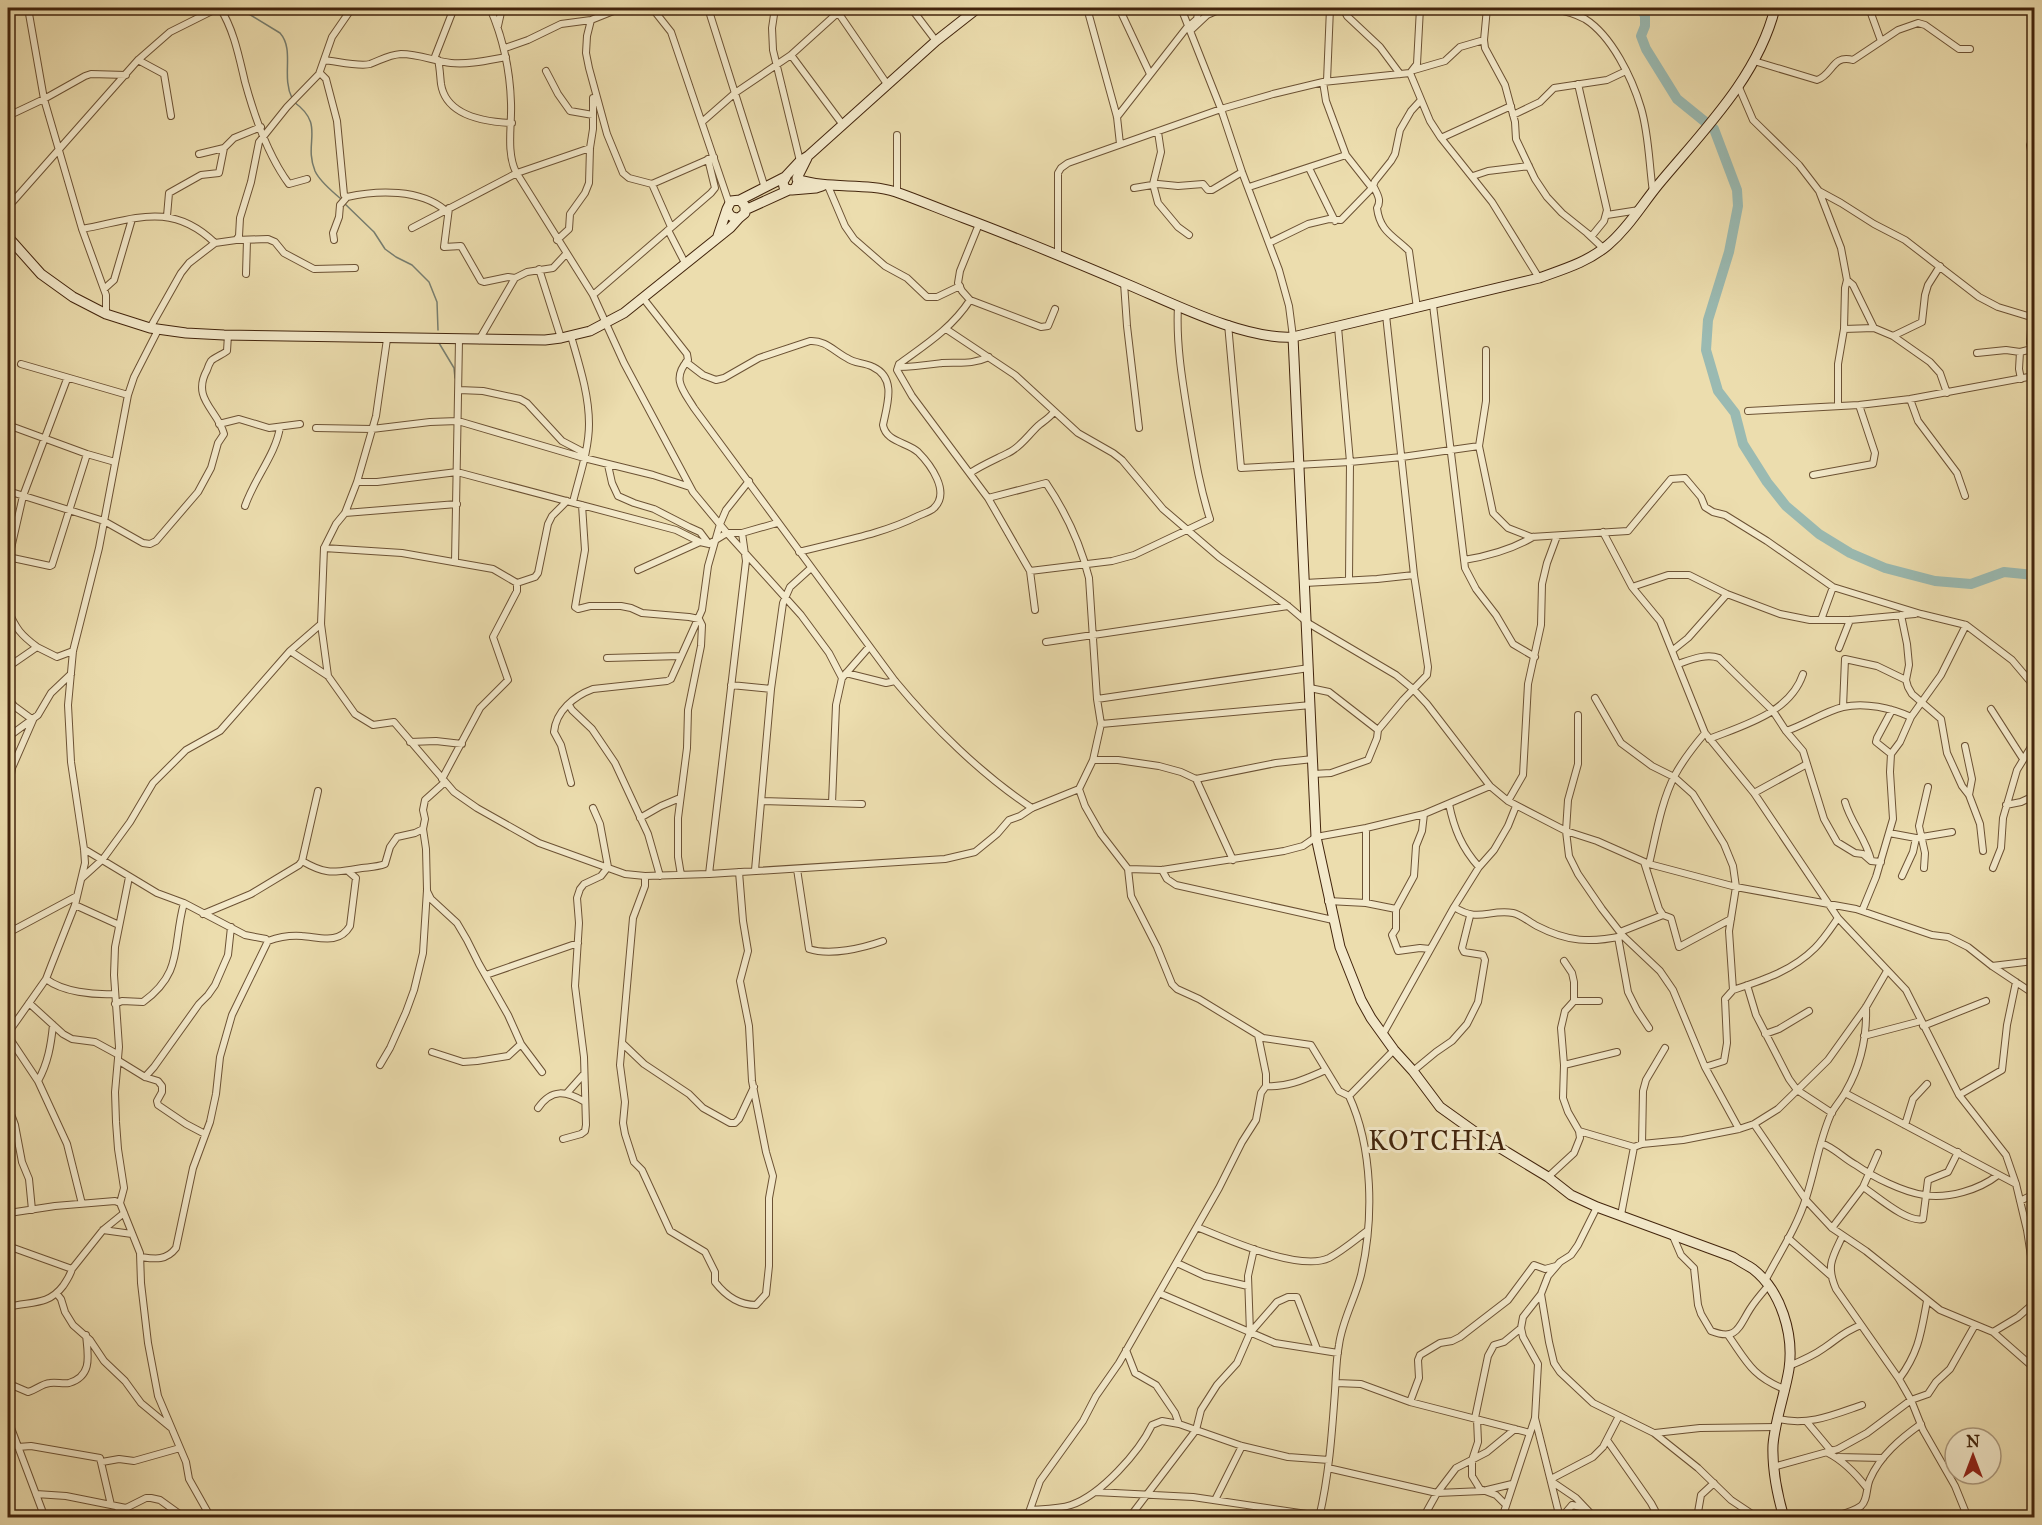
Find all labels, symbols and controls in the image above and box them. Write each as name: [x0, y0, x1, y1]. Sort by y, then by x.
district label: KOTCHIA: [1368, 1124, 1508, 1157]
north arrow: [1943, 1426, 2003, 1486]
text: N: [1966, 1432, 1980, 1451]

